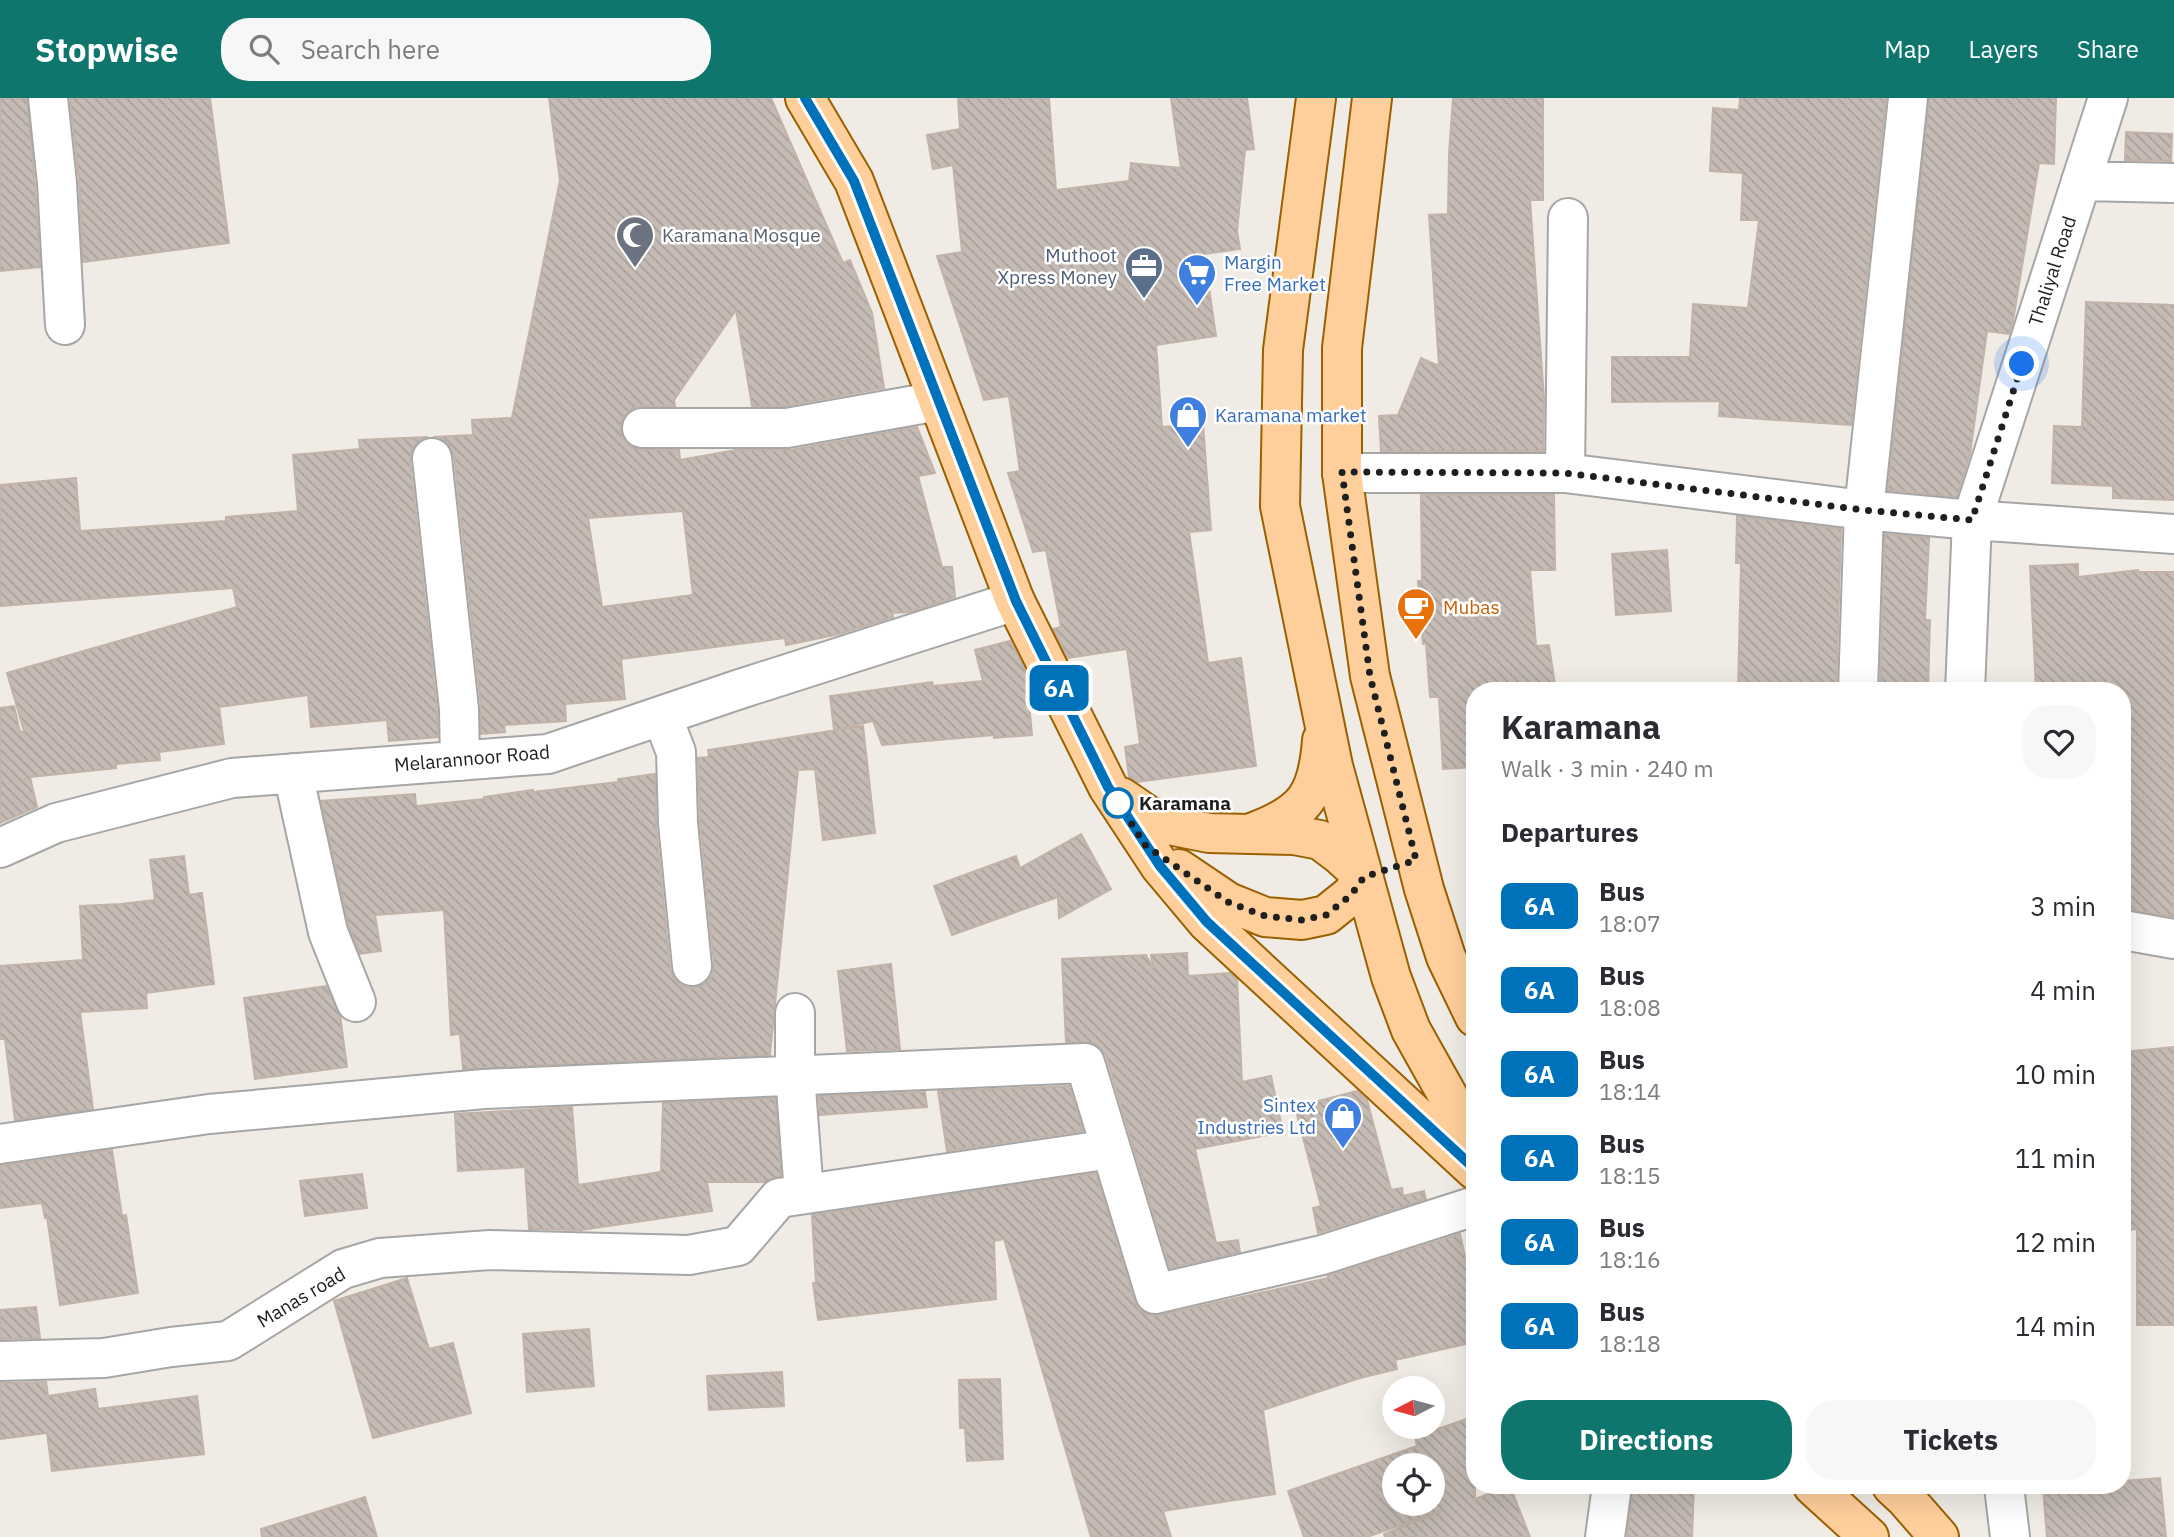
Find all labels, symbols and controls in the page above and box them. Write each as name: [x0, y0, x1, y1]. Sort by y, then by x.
search box: [221, 18, 711, 81]
text: Stopwise: [35, 28, 179, 71]
icon: search: [245, 30, 283, 68]
text: Search here: [301, 32, 440, 66]
text: Map: [1884, 33, 1931, 65]
text: Layers: [1969, 33, 2039, 65]
text: Share: [2077, 33, 2139, 65]
street label: Thaliyal Road: [2023, 213, 2081, 329]
mosque icon: Karamana Mosque: [614, 214, 656, 269]
place label: Karamana Mosque: [662, 223, 821, 247]
place label: Muthoot Xpress Money: [997, 243, 1118, 289]
office icon: Muthoot Xpress Money: [1123, 245, 1165, 300]
place label: Margin Free Market: [1224, 250, 1326, 296]
supermarket icon: Margin Free Market: [1176, 252, 1218, 307]
your location: [2004, 346, 2039, 381]
shop icon: Karamana market: [1167, 394, 1209, 449]
place label: Karamana market: [1215, 403, 1367, 427]
cafe icon: Mubas: [1395, 586, 1437, 641]
place label: Mubas: [1443, 595, 1500, 619]
line badge: 6A: [1028, 665, 1090, 711]
text: 6A: [1044, 672, 1074, 704]
text: Karamana: [1501, 705, 1661, 748]
button: heart: [2022, 705, 2096, 779]
street label: Melarannoor Road: [393, 739, 551, 777]
text: Walk · 3 min · 240 m: [1501, 753, 1714, 783]
marker: Karamana: [1103, 788, 1133, 818]
place label: Karamana: [1139, 791, 1231, 815]
text: Departures: [1501, 815, 1639, 849]
text: Bus: [1599, 874, 1645, 908]
text: 3 min: [2030, 889, 2096, 923]
text: 6A: [1524, 890, 1555, 922]
text: 18:07: [1599, 908, 1661, 938]
text: Bus: [1599, 958, 1645, 992]
text: 4 min: [2030, 973, 2096, 1007]
text: 6A: [1524, 974, 1555, 1006]
text: 18:08: [1599, 992, 1661, 1022]
text: Bus: [1599, 1042, 1645, 1076]
text: 10 min: [2015, 1057, 2096, 1091]
text: 6A: [1524, 1058, 1555, 1090]
text: 18:14: [1599, 1076, 1661, 1106]
place label: Sintex Industries Ltd: [1197, 1093, 1316, 1139]
shop icon: Sintex Industries Ltd: [1322, 1095, 1364, 1150]
text: Bus: [1599, 1126, 1645, 1160]
text: 11 min: [2015, 1141, 2096, 1175]
text: 6A: [1524, 1142, 1555, 1174]
text: 18:15: [1599, 1160, 1661, 1190]
text: Bus: [1599, 1210, 1645, 1244]
text: 12 min: [2015, 1225, 2096, 1259]
text: 6A: [1524, 1226, 1555, 1258]
text: 18:16: [1599, 1244, 1661, 1274]
street label: Manas road: [252, 1261, 350, 1333]
text: Bus: [1599, 1294, 1645, 1328]
text: 14 min: [2015, 1309, 2096, 1343]
text: 6A: [1524, 1310, 1555, 1342]
text: 18:18: [1599, 1328, 1661, 1358]
north arrow: [1382, 1376, 1446, 1438]
map controls: [1382, 1376, 1445, 1516]
button: Directions: [1501, 1400, 1792, 1480]
button: Tickets: [1806, 1400, 2096, 1480]
button: locate: [1382, 1453, 1445, 1516]

